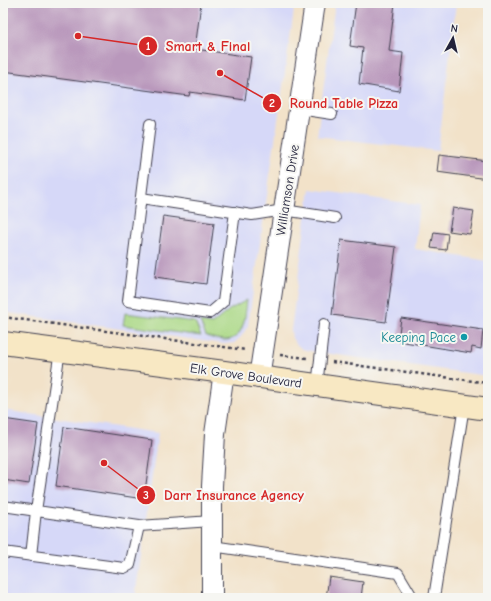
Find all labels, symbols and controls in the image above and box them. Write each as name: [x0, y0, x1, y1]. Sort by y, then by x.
north arrow: [433, 18, 473, 58]
text: N: [450, 22, 459, 36]
callout: Smart & Final: [138, 33, 258, 59]
text: Smart & Final: [166, 38, 250, 55]
text: 1: [146, 39, 151, 53]
callout: Round Table Pizza: [262, 90, 407, 116]
text: Round Table Pizza: [290, 95, 398, 112]
text: 2: [269, 96, 275, 110]
street label: Williamson Drive: [273, 143, 302, 237]
place label: Keeping Pace: [381, 330, 456, 345]
marker: Keeping Pace: [459, 332, 469, 342]
street label: Elk Grove Boulevard: [189, 360, 303, 391]
callout: Darr Insurance Agency: [136, 482, 312, 508]
text: Darr Insurance Agency: [164, 487, 304, 504]
text: 3: [143, 488, 149, 502]

